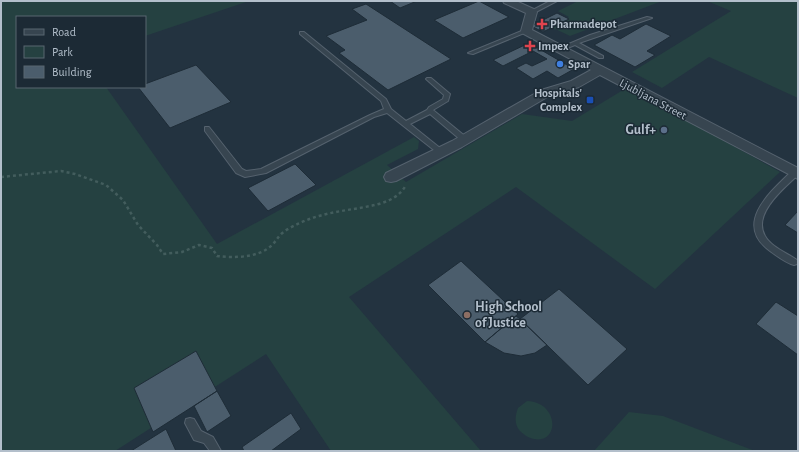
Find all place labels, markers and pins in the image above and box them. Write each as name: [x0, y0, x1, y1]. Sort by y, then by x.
place label: Pharmadepot: [550, 18, 617, 30]
marker: Pharmadepot: [537, 19, 547, 29]
place label: Impex: [538, 40, 569, 52]
marker: Impex: [525, 41, 535, 51]
place label: Spar: [568, 58, 591, 70]
marker: Spar: [555, 59, 565, 69]
place label: Hospitals' Complex: [534, 87, 582, 113]
marker: Hospitals' Complex: [585, 95, 595, 105]
place label: Gulf+: [626, 123, 656, 137]
marker: Gulf+: [659, 125, 669, 135]
place label: High School of Justice: [475, 300, 542, 330]
marker: High School of Justice: [462, 310, 472, 320]

